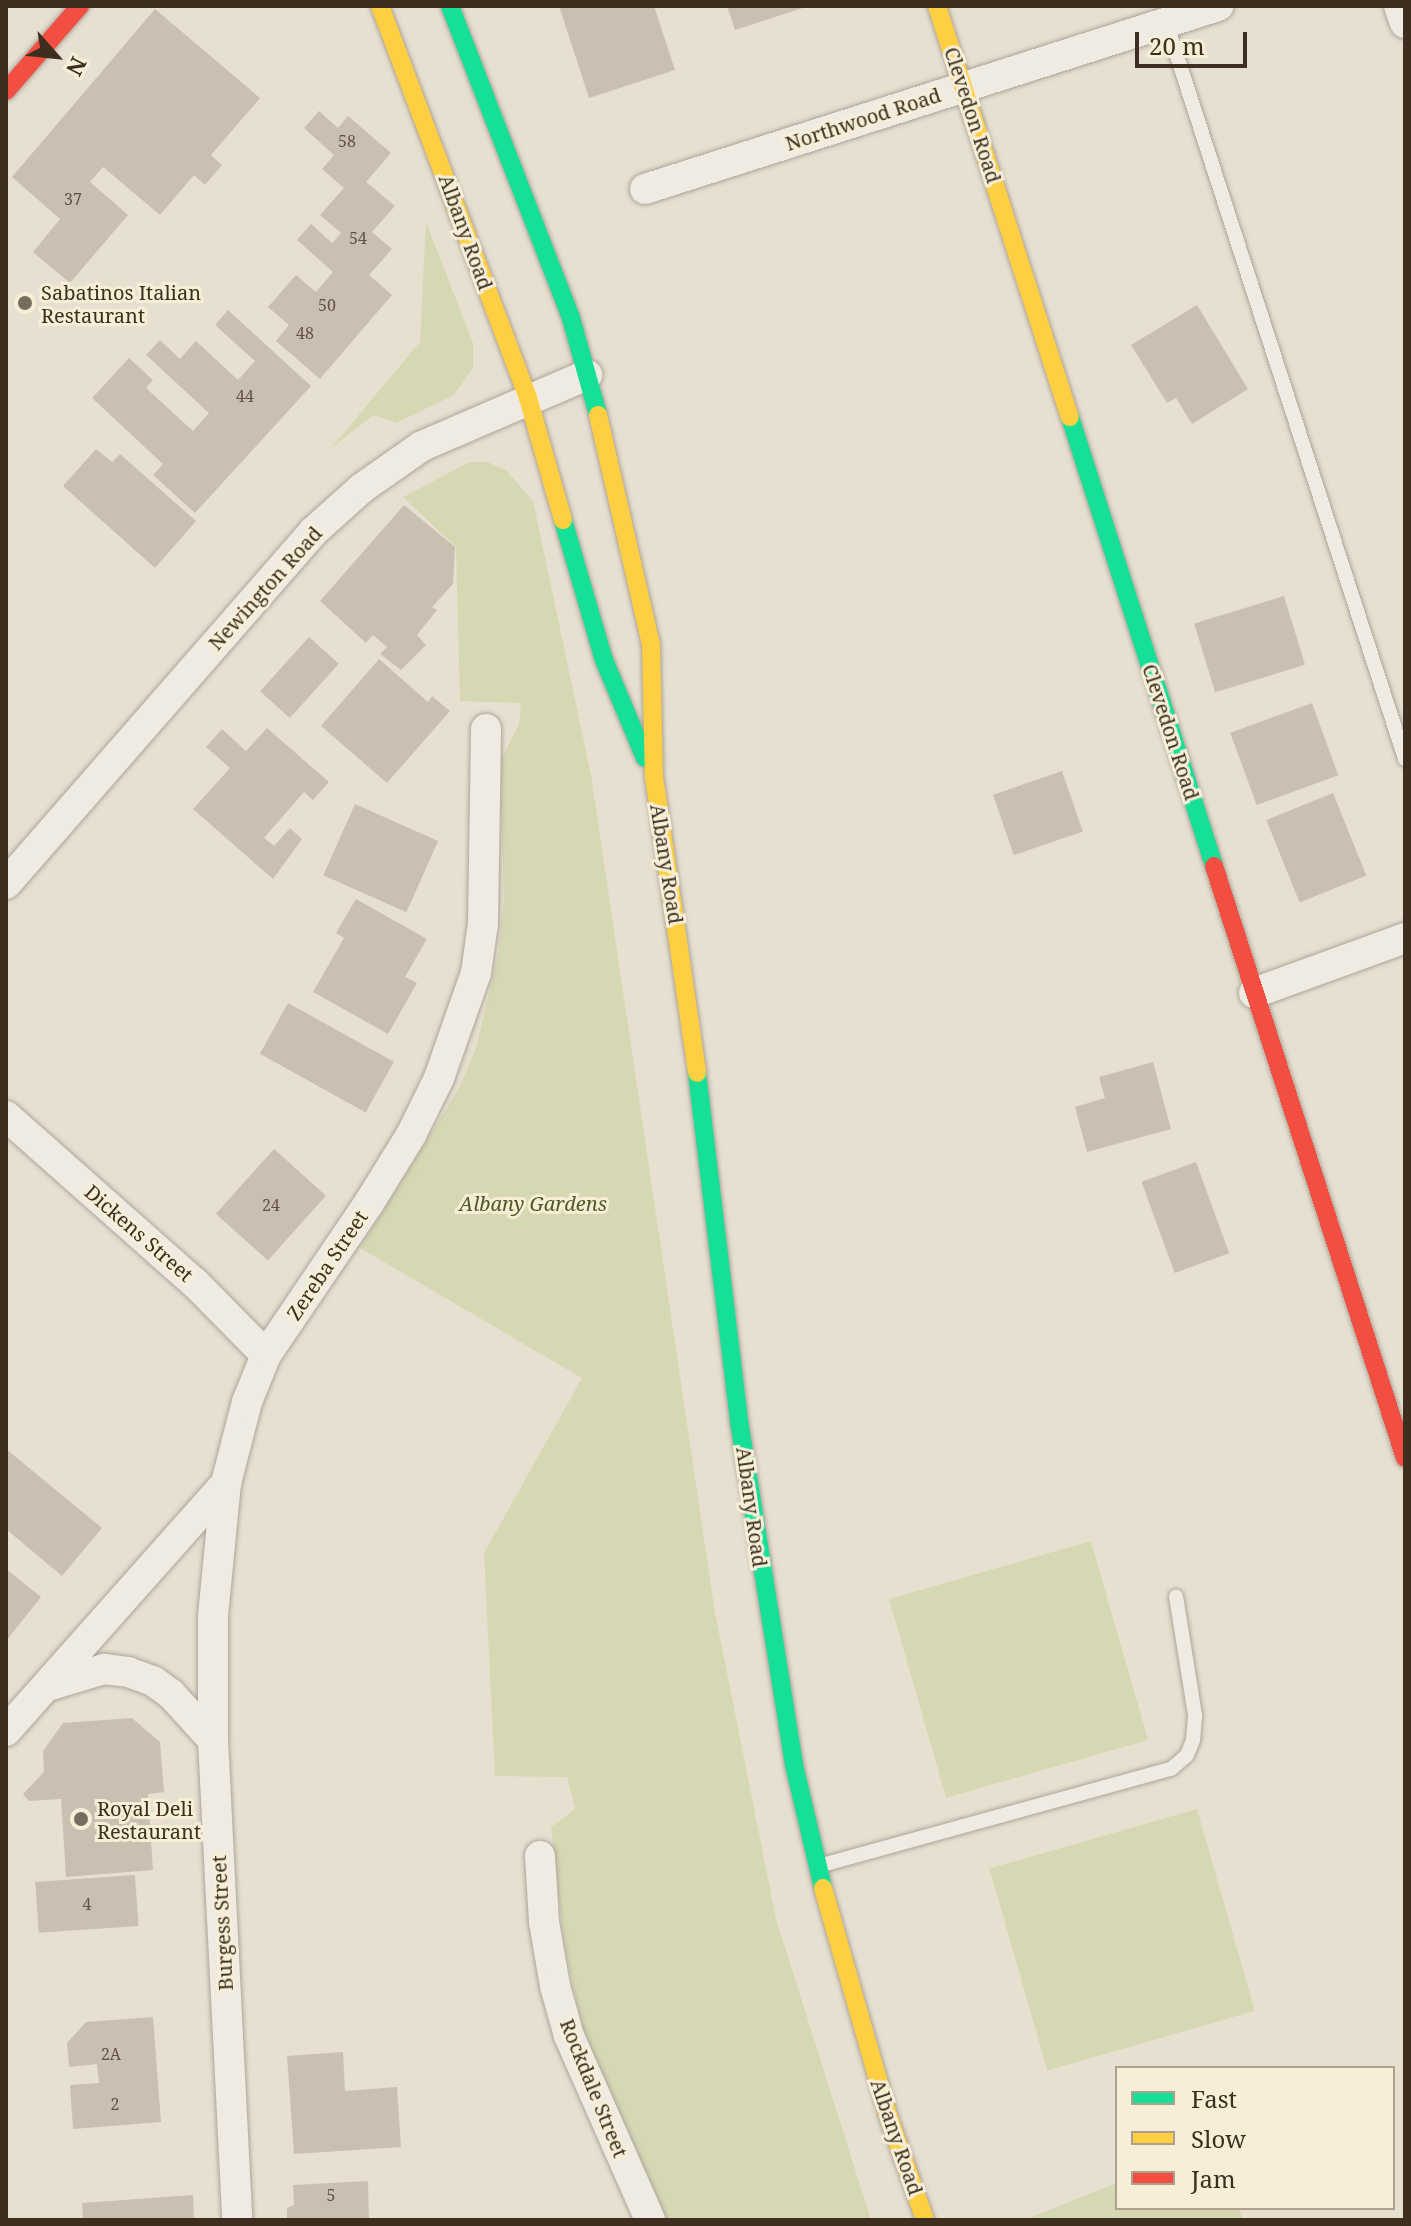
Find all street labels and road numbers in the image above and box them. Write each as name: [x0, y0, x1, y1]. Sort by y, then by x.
street label: Clevedon Road: [940, 44, 1006, 186]
street label: Northwood Road: [782, 83, 944, 155]
street label: Albany Road: [434, 171, 498, 293]
street label: Newington Road: [203, 521, 327, 655]
street label: Clevedon Road: [1138, 661, 1204, 803]
street label: Albany Road: [646, 802, 688, 926]
street label: Dickens Street: [80, 1179, 198, 1287]
street label: Zereba Street: [281, 1206, 373, 1324]
street label: Albany Road: [732, 1445, 772, 1569]
street label: Burgess Street: [206, 1855, 238, 1991]
street label: Rockdale Street: [555, 2015, 633, 2161]
street label: Albany Road: [866, 2076, 928, 2198]

